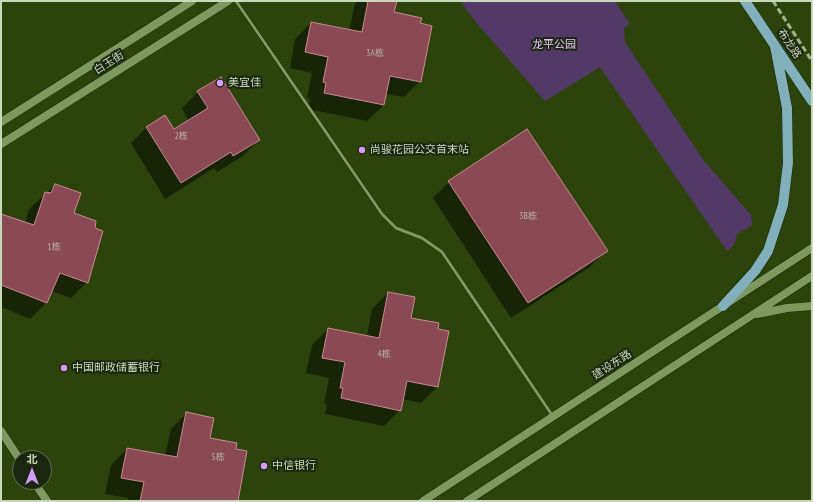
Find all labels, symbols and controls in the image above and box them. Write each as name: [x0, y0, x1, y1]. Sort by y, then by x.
street label: 布龙路: [774, 27, 804, 61]
park label: 龙平公园: [532, 38, 576, 52]
house number: 3A栋: [366, 48, 384, 58]
street label: 白玉街: [92, 49, 126, 77]
place label: 美宜佳: [228, 76, 261, 90]
marker: 美宜佳: [215, 78, 225, 88]
house number: 2栋: [174, 131, 188, 141]
place label: 尚骏花园公交首末站: [370, 143, 469, 157]
marker: 尚骏花园公交首末站: [357, 145, 367, 155]
house number: 3B栋: [519, 211, 537, 221]
house number: 1栋: [47, 242, 61, 252]
street label: 建设东路: [590, 347, 634, 383]
house number: 4栋: [377, 349, 391, 359]
place label: 中国邮政储蓄银行: [72, 361, 160, 375]
marker: 中国邮政储蓄银行: [59, 363, 69, 373]
north arrow: [12, 450, 52, 490]
text: 北: [27, 452, 38, 466]
house number: 5栋: [211, 452, 225, 462]
place label: 中信银行: [272, 459, 316, 473]
marker: 中信银行: [259, 461, 269, 471]

